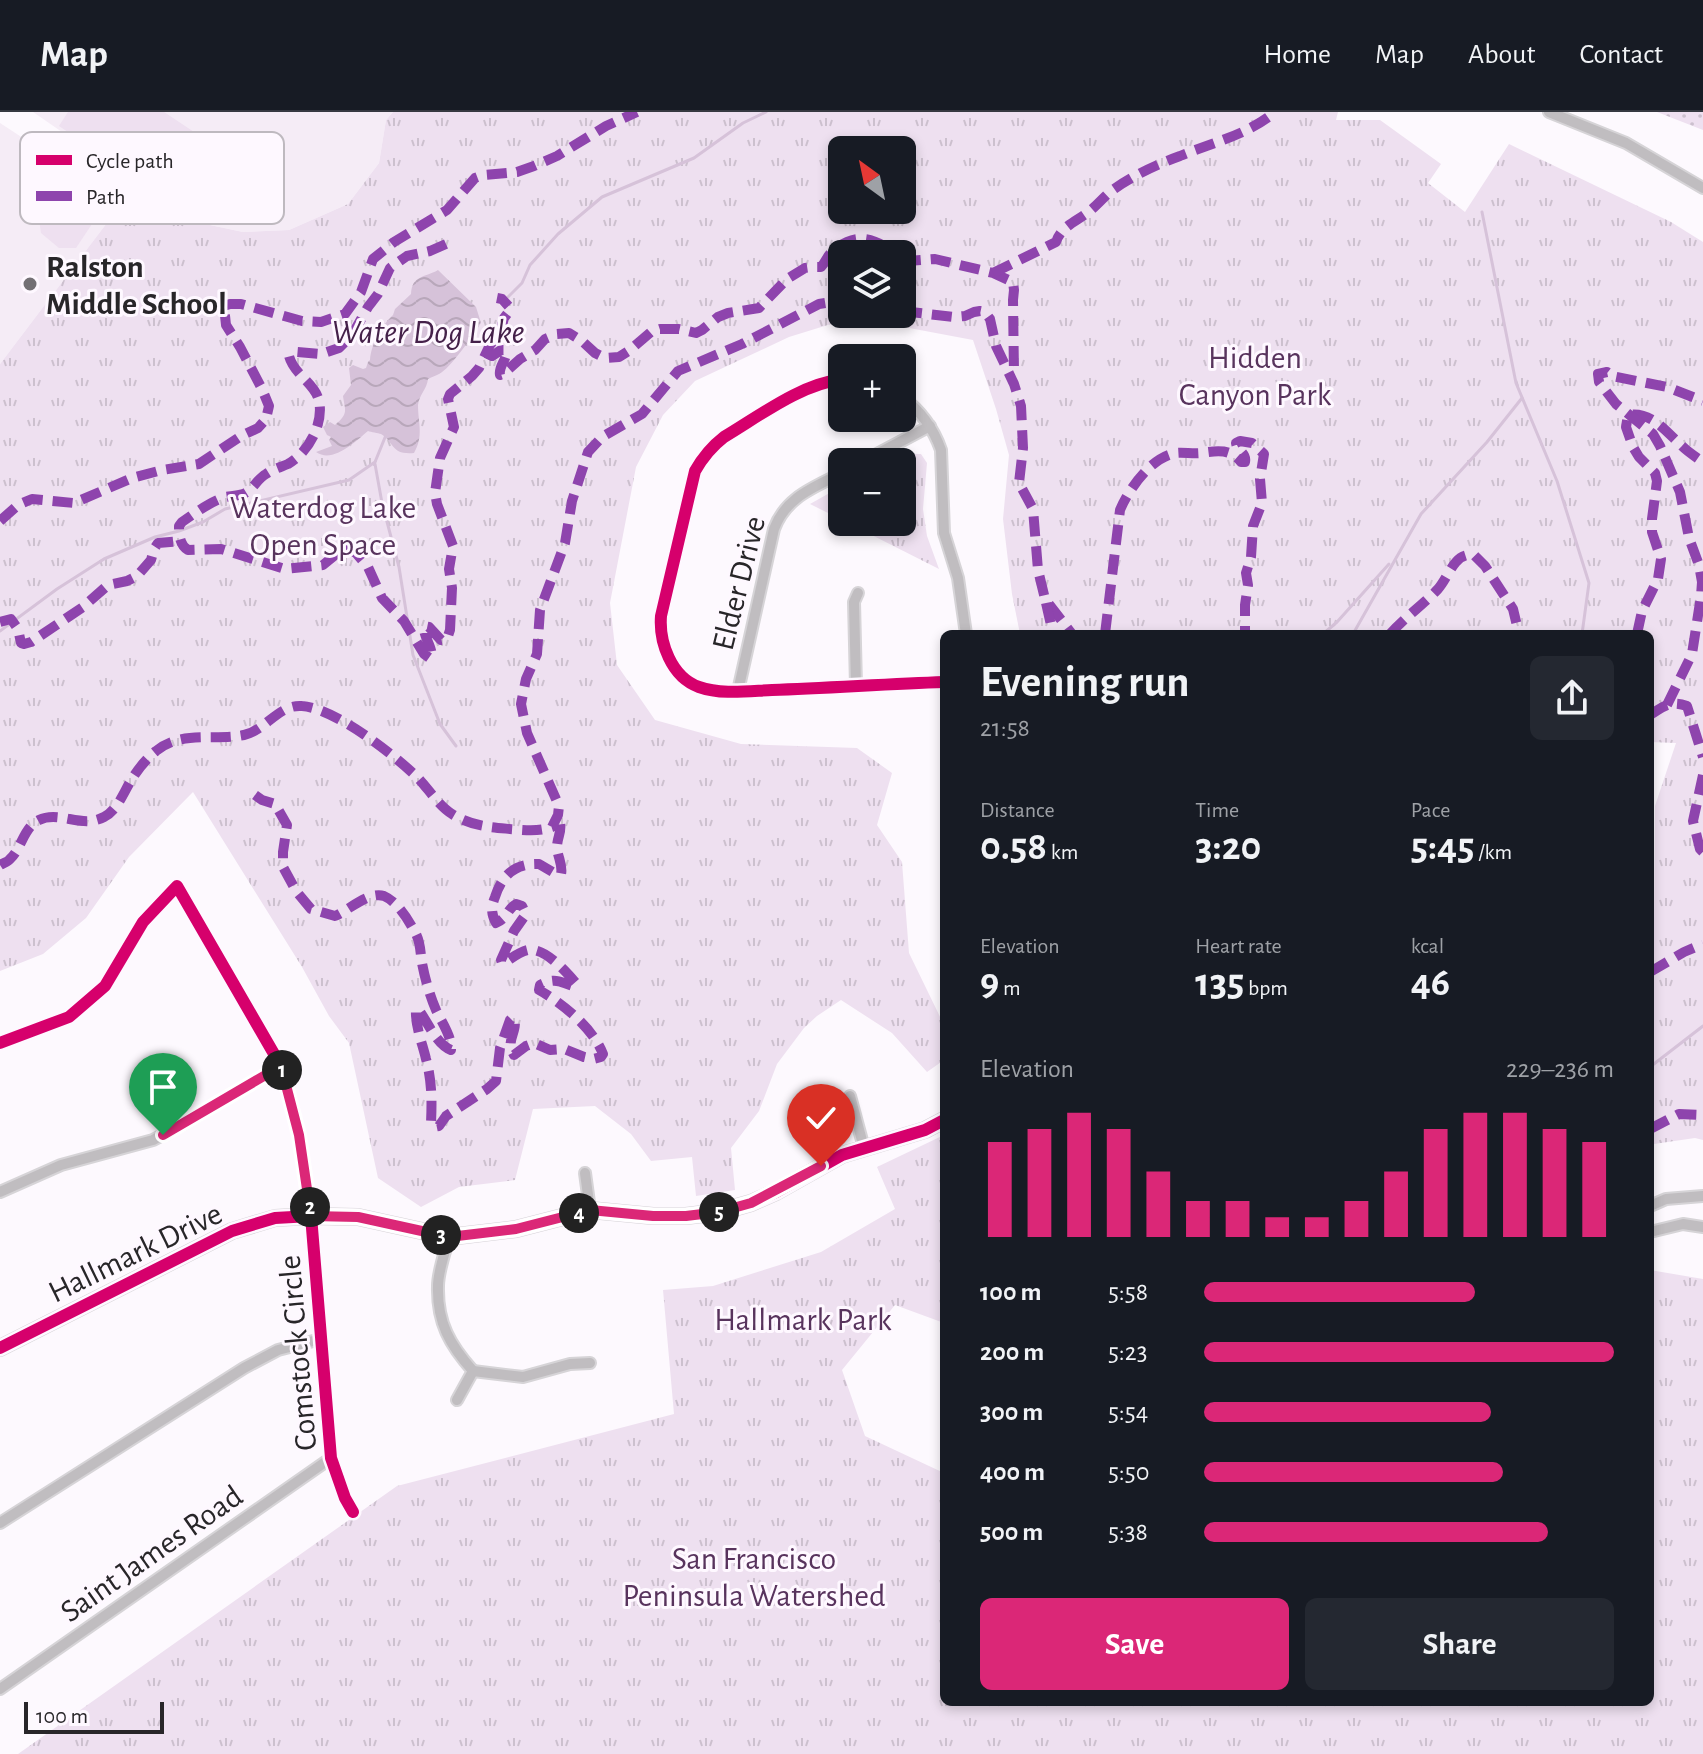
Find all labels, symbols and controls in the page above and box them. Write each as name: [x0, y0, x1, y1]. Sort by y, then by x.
text: Map: [40, 36, 108, 74]
text: Home: [1264, 41, 1331, 69]
text: Map: [1375, 41, 1424, 69]
text: About: [1468, 41, 1536, 69]
text: Contact: [1580, 41, 1663, 69]
legend: [20, 132, 284, 224]
north arrow: [828, 136, 916, 224]
map controls: [828, 136, 916, 536]
text: Cycle path: [86, 150, 174, 172]
text: Path: [86, 186, 126, 208]
button: layers: [828, 240, 916, 328]
place label: Ralston Middle School: [46, 251, 227, 320]
marker: Ralston Middle School: [21, 275, 39, 293]
water label: Water Dog Lake: [331, 316, 525, 350]
park label: Hidden Canyon Park: [1179, 342, 1332, 411]
button: +: [828, 344, 916, 432]
button: −: [828, 448, 916, 536]
park label: Waterdog Lake Open Space: [230, 492, 416, 561]
street label: Elder Drive: [707, 513, 771, 653]
button: share: [1530, 656, 1614, 740]
text: Evening run: [980, 661, 1189, 705]
text: 21:58: [980, 715, 1030, 741]
text: Distance: [980, 799, 1055, 821]
text: Time: [1195, 799, 1239, 821]
text: Pace: [1411, 799, 1450, 821]
text: 0.58: [980, 827, 1047, 867]
text: 3:20: [1195, 827, 1261, 867]
text: 5:45: [1411, 827, 1475, 867]
text: km: [1047, 841, 1078, 863]
text: /km: [1475, 841, 1512, 863]
text: Elevation: [980, 935, 1060, 957]
text: Heart rate: [1195, 935, 1282, 957]
text: kcal: [1411, 935, 1444, 957]
text: 9: [980, 963, 999, 1003]
text: 135: [1195, 963, 1244, 1003]
text: 46: [1411, 963, 1450, 1003]
text: m: [999, 977, 1021, 999]
text: bpm: [1244, 977, 1288, 999]
pin: 1: [262, 1050, 302, 1090]
pin: [129, 1053, 197, 1135]
text: Elevation: [980, 1056, 1074, 1082]
text: 229–236 m: [1506, 1056, 1614, 1082]
text: 1: [278, 1059, 286, 1081]
icon: arrive: [141, 1065, 185, 1109]
pin: [787, 1084, 855, 1166]
icon: check: [799, 1096, 843, 1140]
pin: 2: [290, 1187, 330, 1227]
pin: 5: [699, 1192, 739, 1232]
pin: 4: [559, 1193, 599, 1233]
text: 2: [305, 1196, 315, 1218]
street label: Hallmark Drive: [44, 1197, 227, 1309]
text: 5: [714, 1201, 724, 1223]
text: 4: [573, 1202, 585, 1224]
pin: 3: [421, 1215, 461, 1255]
text: 3: [436, 1224, 446, 1246]
street label: Comstock Circle: [274, 1254, 322, 1452]
text: 100 m: [980, 1279, 1041, 1305]
text: 5:58: [1108, 1279, 1148, 1305]
park label: Hallmark Park: [714, 1304, 892, 1336]
text: 200 m: [980, 1339, 1044, 1365]
text: 5:23: [1108, 1339, 1147, 1365]
text: 300 m: [980, 1399, 1043, 1425]
text: 5:54: [1108, 1399, 1148, 1425]
text: 400 m: [980, 1459, 1045, 1485]
text: 5:50: [1108, 1459, 1149, 1485]
street label: Saint James Road: [55, 1479, 248, 1628]
text: 500 m: [980, 1519, 1043, 1545]
text: 5:38: [1108, 1519, 1148, 1545]
park label: San Francisco Peninsula Watershed: [622, 1543, 886, 1612]
button: Save: [980, 1598, 1289, 1690]
button: Share: [1305, 1598, 1614, 1690]
scale bar: [24, 1698, 164, 1734]
text: 100 m: [36, 1705, 88, 1727]

